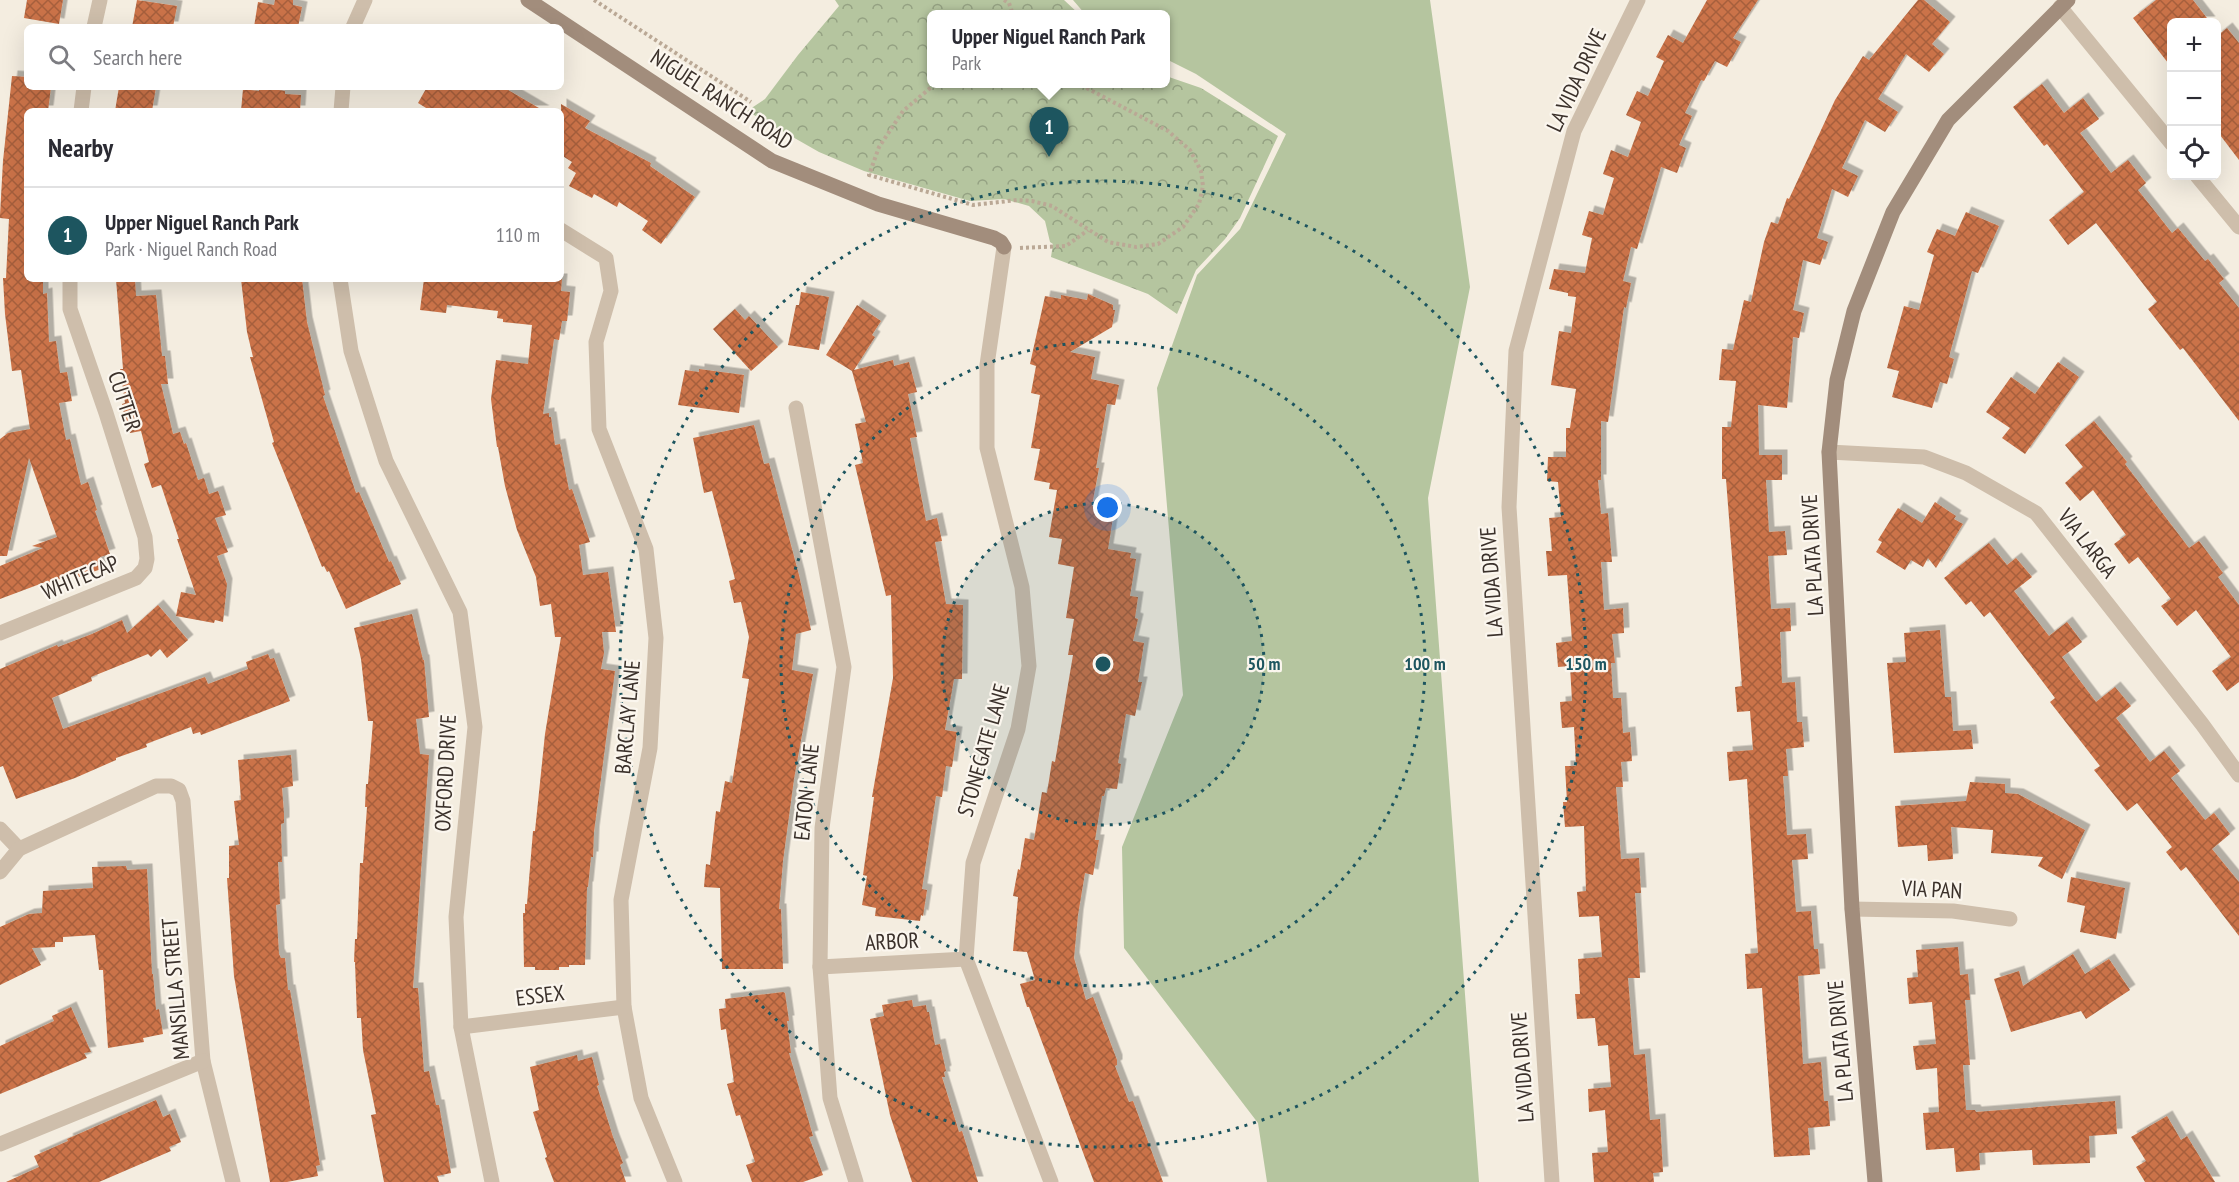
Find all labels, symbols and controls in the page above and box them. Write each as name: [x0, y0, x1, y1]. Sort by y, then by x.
popup: [927, 10, 1170, 88]
map controls: [2167, 18, 2221, 180]
button: +: [2167, 18, 2221, 72]
text: Upper Niguel Ranch Park: [952, 22, 1145, 50]
search box: [24, 24, 564, 90]
street label: LA VIDA DRIVE: [1540, 24, 1612, 136]
icon: search: [45, 41, 78, 74]
text: Search here: [93, 43, 182, 71]
street label: NIGUEL RANCH ROAD: [646, 43, 798, 155]
text: Park: [952, 50, 981, 76]
button: −: [2167, 72, 2221, 126]
pin: 1: [1030, 108, 1068, 157]
button: locate: [2167, 126, 2221, 180]
text: Nearby: [48, 131, 113, 164]
text: Upper Niguel Ranch Park: [105, 208, 299, 236]
text: 1: [63, 222, 72, 248]
text: 110 m: [496, 222, 540, 248]
text: Park · Niguel Ranch Road: [105, 236, 277, 262]
street label: CUTTER: [102, 367, 148, 435]
your location: [1093, 493, 1122, 522]
street label: LA PLATA DRIVE: [1795, 493, 1829, 617]
street label: VIA LARGA: [2052, 502, 2124, 584]
street label: LA VIDA DRIVE: [1473, 526, 1509, 638]
street label: WHITECAP: [37, 548, 123, 606]
text: 50 m: [1248, 652, 1280, 675]
text: 100 m: [1404, 652, 1446, 675]
text: 150 m: [1565, 652, 1607, 675]
centre of rings: [1093, 654, 1113, 674]
street label: BARCLAY LANE: [608, 659, 646, 775]
street label: STONEGATE LANE: [951, 680, 1015, 820]
street label: OXFORD DRIVE: [428, 714, 462, 832]
street label: EATON LANE: [787, 742, 825, 842]
street label: VIA PAN: [1900, 873, 1963, 905]
street label: MANSILLA STREET: [155, 917, 195, 1061]
street label: ARBOR: [864, 926, 920, 956]
street label: ESSEX: [514, 978, 566, 1012]
street label: LA PLATA DRIVE: [1821, 979, 1859, 1103]
street label: LA VIDA DRIVE: [1504, 1011, 1540, 1123]

